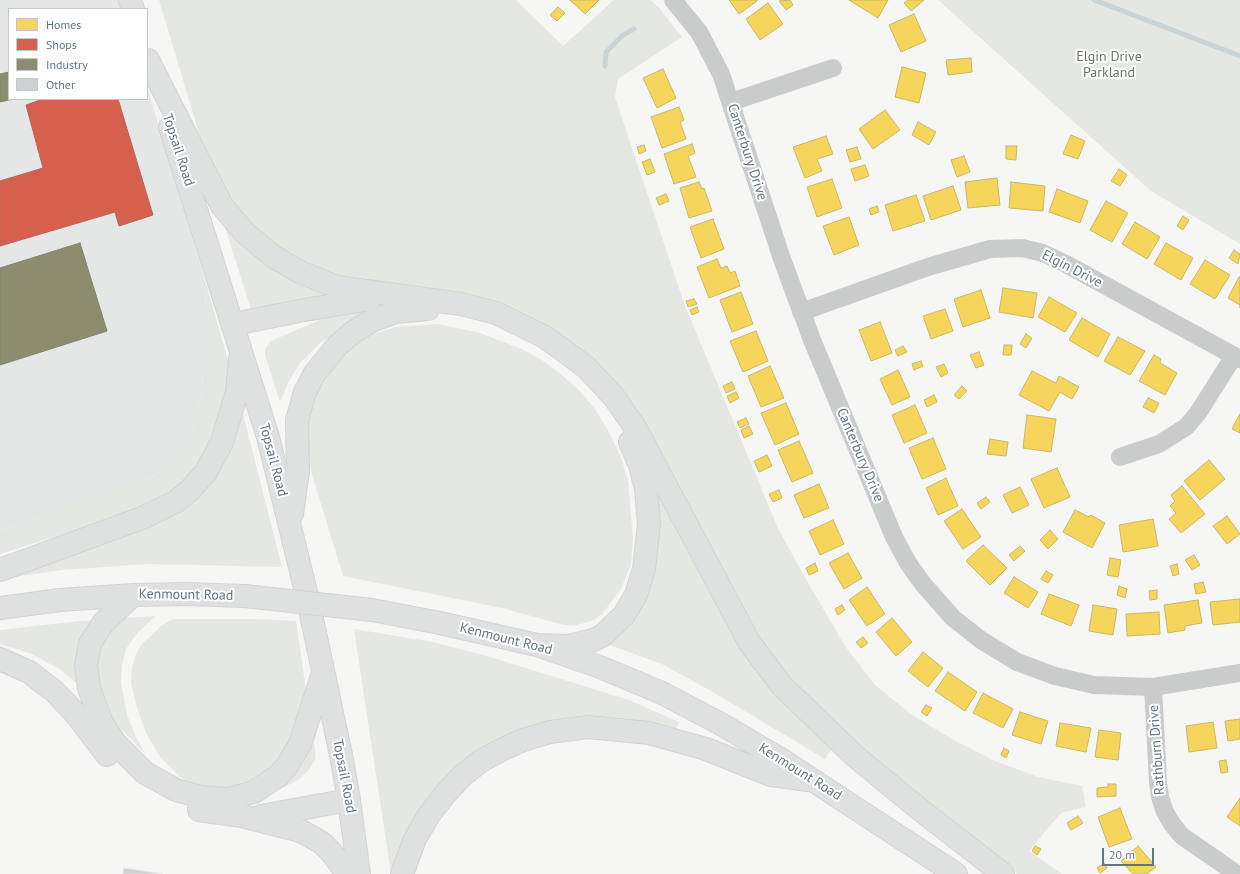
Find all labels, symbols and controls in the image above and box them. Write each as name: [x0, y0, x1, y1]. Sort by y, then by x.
legend: [8, 8, 148, 100]
text: Homes: [46, 17, 81, 32]
text: Shops: [46, 37, 77, 52]
park label: Elgin Drive Parkland: [1076, 49, 1142, 82]
text: Industry: [46, 57, 88, 72]
text: Other: [46, 77, 75, 92]
street label: Canterbury Drive: [724, 102, 770, 202]
street label: Topsail Road: [158, 112, 198, 188]
street label: Elgin Drive: [1039, 247, 1105, 291]
street label: Canterbury Drive: [833, 406, 887, 504]
street label: Topsail Road: [255, 422, 291, 498]
street label: Kenmount Road: [138, 586, 234, 604]
street label: Kenmount Road: [458, 619, 554, 659]
street label: Rathburn Drive: [1145, 704, 1169, 796]
street label: Topsail Road: [329, 738, 359, 814]
street label: Kenmount Road: [755, 740, 845, 804]
scale bar: [1104, 840, 1156, 866]
text: 20 m: [1109, 847, 1135, 862]

